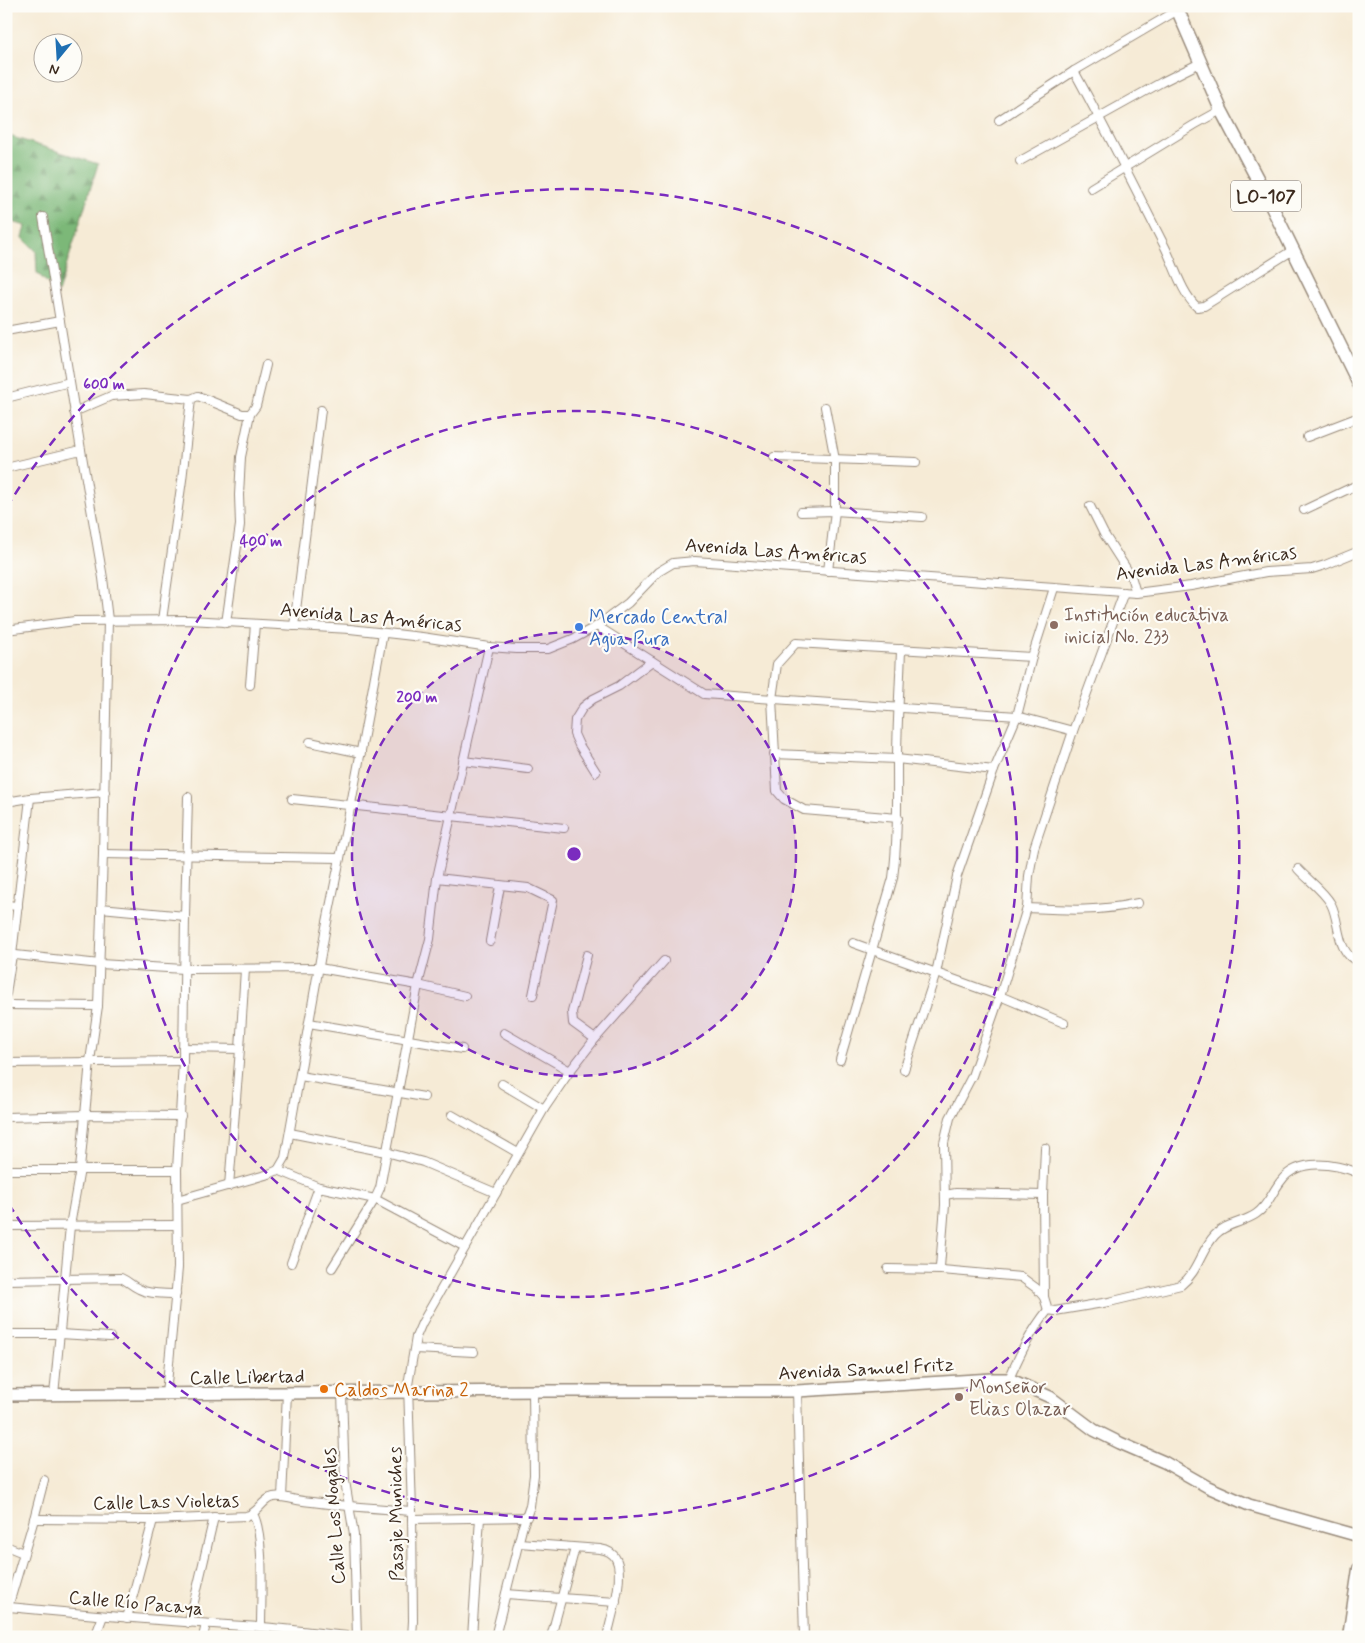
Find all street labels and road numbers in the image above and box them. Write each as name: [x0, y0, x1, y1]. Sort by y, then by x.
road number: LO-107: [1231, 180, 1301, 212]
street label: Avenida Las Américas: [684, 533, 868, 570]
street label: Avenida Las Américas: [1114, 540, 1298, 587]
street label: Avenida Las Américas: [279, 597, 463, 638]
street label: Avenida Samuel Fritz: [777, 1352, 955, 1387]
street label: Calle Libertad: [189, 1364, 305, 1391]
street label: Pasaje Muniches: [383, 1446, 411, 1582]
street label: Calle Los Nogales: [317, 1447, 353, 1585]
street label: Calle Las Violetas: [93, 1489, 239, 1516]
street label: Calle Río Pacaya: [68, 1585, 204, 1622]

